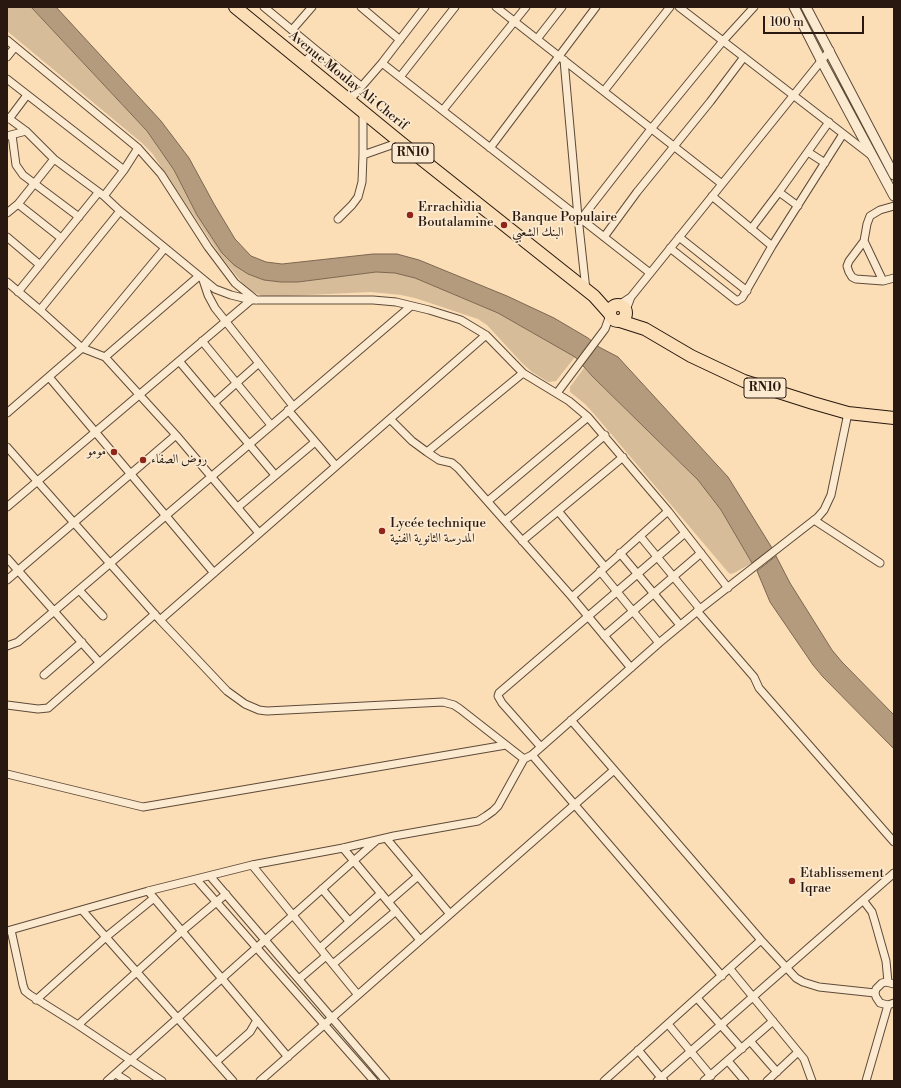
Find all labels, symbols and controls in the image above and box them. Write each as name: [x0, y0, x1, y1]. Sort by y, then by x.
scale bar: [765, 8, 866, 34]
text: 100 m: [770, 15, 804, 30]
street label: Avenue Moulay Ali Cherif: [285, 28, 411, 134]
road number: RN10: [392, 143, 434, 163]
place label: Errachidia Boutalamine: [418, 200, 494, 231]
marker: Errachidia Boutalamine: [405, 210, 415, 220]
place label: Banque Populaire البنك الشعبي: [512, 210, 617, 241]
marker: Banque Populaire البنك الشعبي: [499, 220, 509, 230]
road number: RN10: [744, 378, 786, 398]
place label: مومو: [87, 444, 106, 460]
marker: مومو: [109, 447, 119, 457]
place label: روض الصفاء: [151, 452, 207, 468]
marker: روض الصفاء: [138, 455, 148, 465]
place label: Lycée technique المدرسة الثانوية الفنية: [390, 516, 486, 547]
marker: Lycée technique المدرسة الثانوية الفنية: [377, 526, 387, 536]
place label: Etablissement Iqrae: [800, 866, 884, 897]
marker: Etablissement Iqrae: [787, 876, 797, 886]

